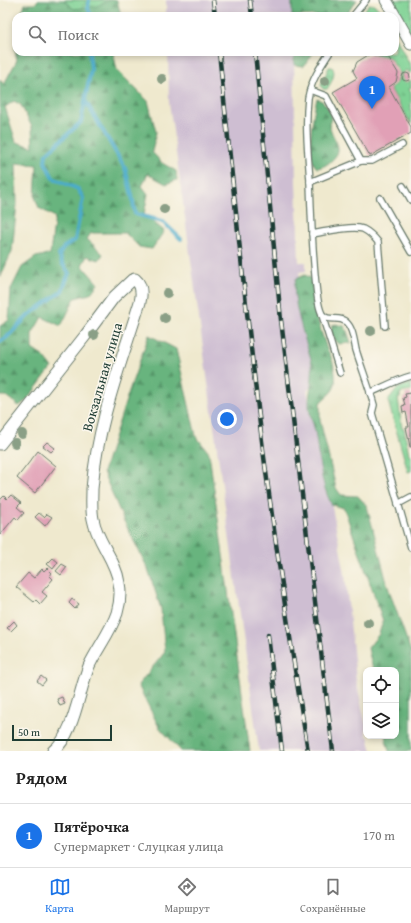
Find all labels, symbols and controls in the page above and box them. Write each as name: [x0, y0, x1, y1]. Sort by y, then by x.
search box: [12, 12, 399, 56]
icon: search: [26, 23, 48, 45]
text: Поиск: [58, 24, 99, 45]
pin: 1: [359, 76, 385, 109]
street label: Вокзальная улица: [77, 320, 127, 434]
your location: [217, 409, 237, 429]
map controls: [363, 667, 399, 739]
button: locate: [363, 667, 399, 703]
button: layers: [363, 703, 399, 739]
scale bar: [12, 723, 112, 742]
text: 50 m: [18, 724, 40, 740]
text: Рядом: [16, 765, 67, 790]
text: Пятёрочка: [54, 816, 129, 837]
text: 1: [26, 826, 32, 845]
text: 170 m: [363, 826, 395, 845]
text: Супермаркет · Слуцкая улица: [54, 837, 223, 856]
tab: Карта: [45, 876, 74, 916]
tab: Маршрут: [164, 876, 209, 916]
tab: Сохранённые: [300, 876, 366, 916]

